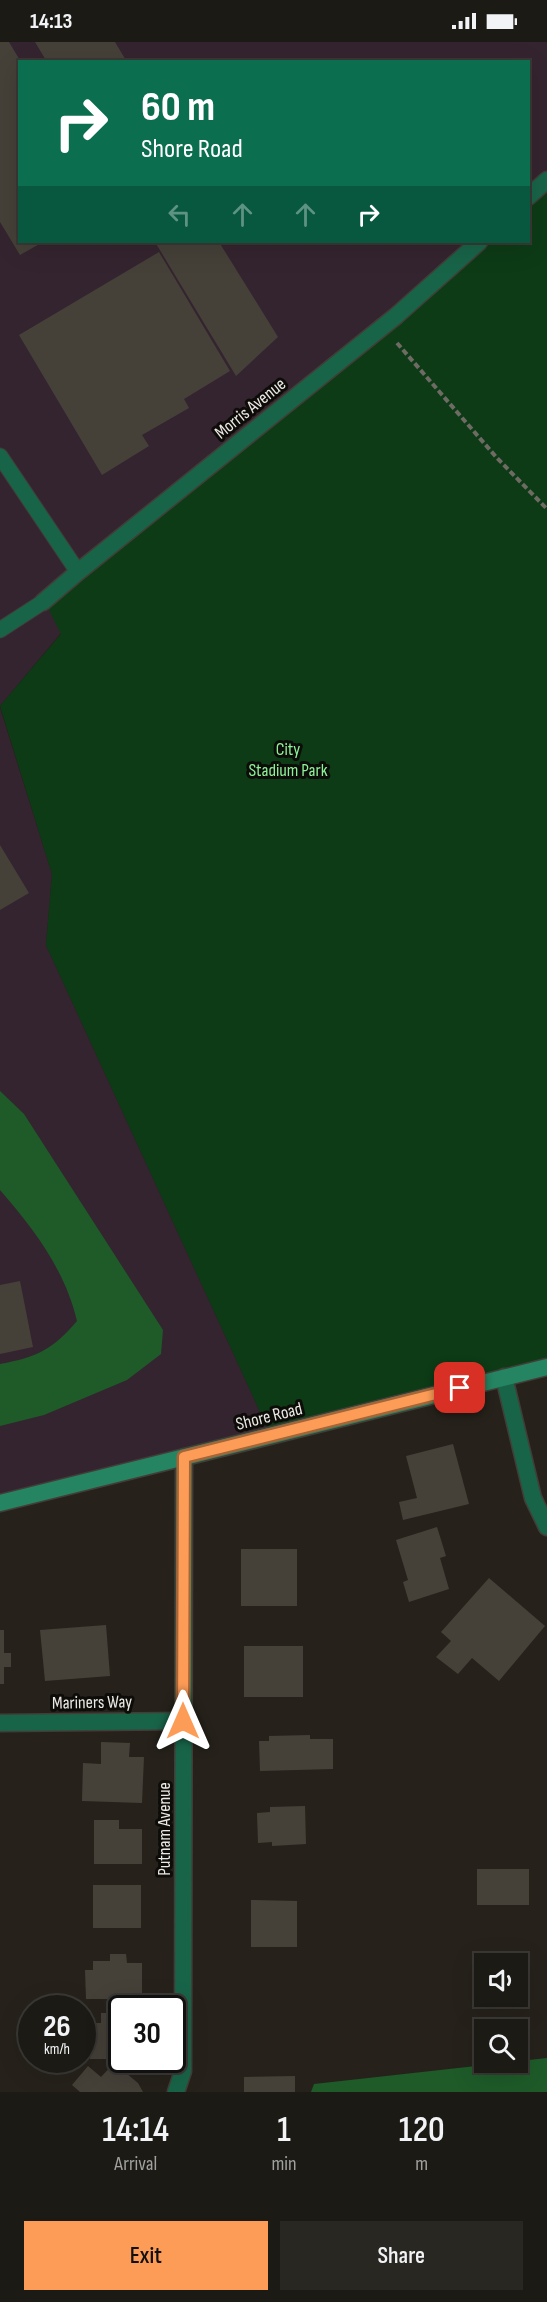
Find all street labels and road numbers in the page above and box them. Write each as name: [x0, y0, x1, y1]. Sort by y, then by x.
street label: Morris Avenue: [211, 373, 290, 443]
street label: Shore Road: [234, 1398, 305, 1435]
street label: Mariners Way: [52, 1691, 132, 1714]
street label: Putnam Avenue: [154, 1782, 175, 1876]

